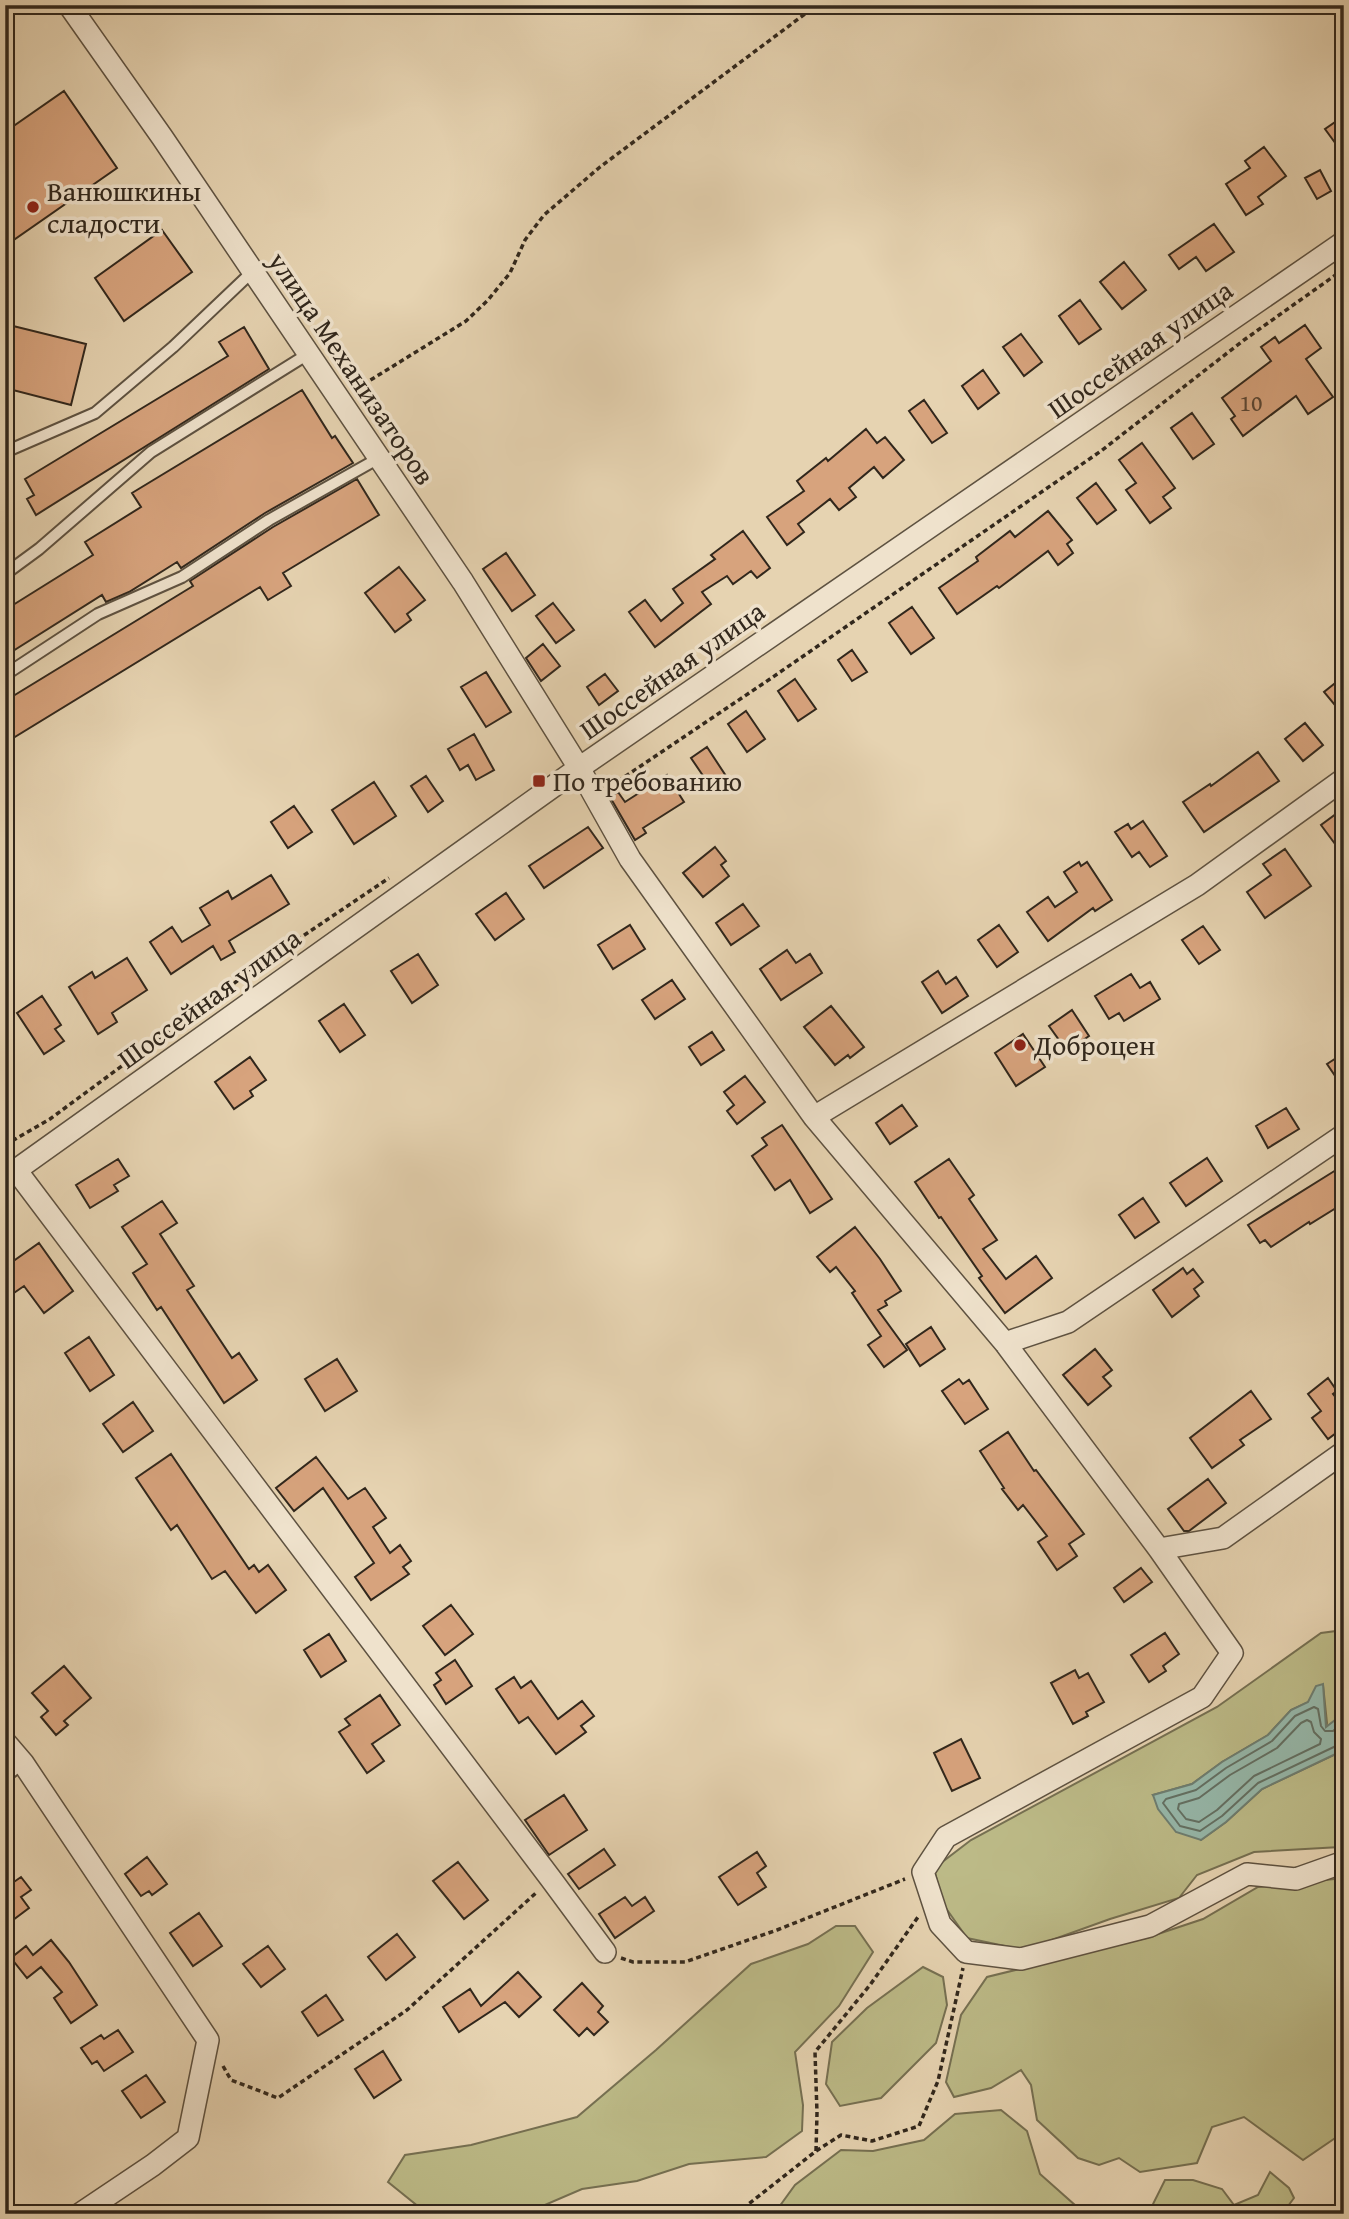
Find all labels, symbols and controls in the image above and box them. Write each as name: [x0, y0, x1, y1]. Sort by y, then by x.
place label: Ванюшкины сладости: [47, 170, 201, 243]
marker: Ванюшкины сладости: [25, 199, 41, 215]
street label: улица Механизаторов: [258, 242, 446, 493]
street label: Шоссейная улица: [1039, 269, 1241, 428]
house number: 10: [1239, 385, 1263, 420]
street label: Шоссейная улица: [571, 590, 773, 749]
place label: По требованию: [553, 760, 742, 801]
marker: По требованию: [531, 773, 547, 789]
street label: Шоссейная улица: [109, 917, 309, 1078]
place label: Доброцен: [1033, 1024, 1155, 1065]
marker: Доброцен: [1012, 1037, 1028, 1053]

